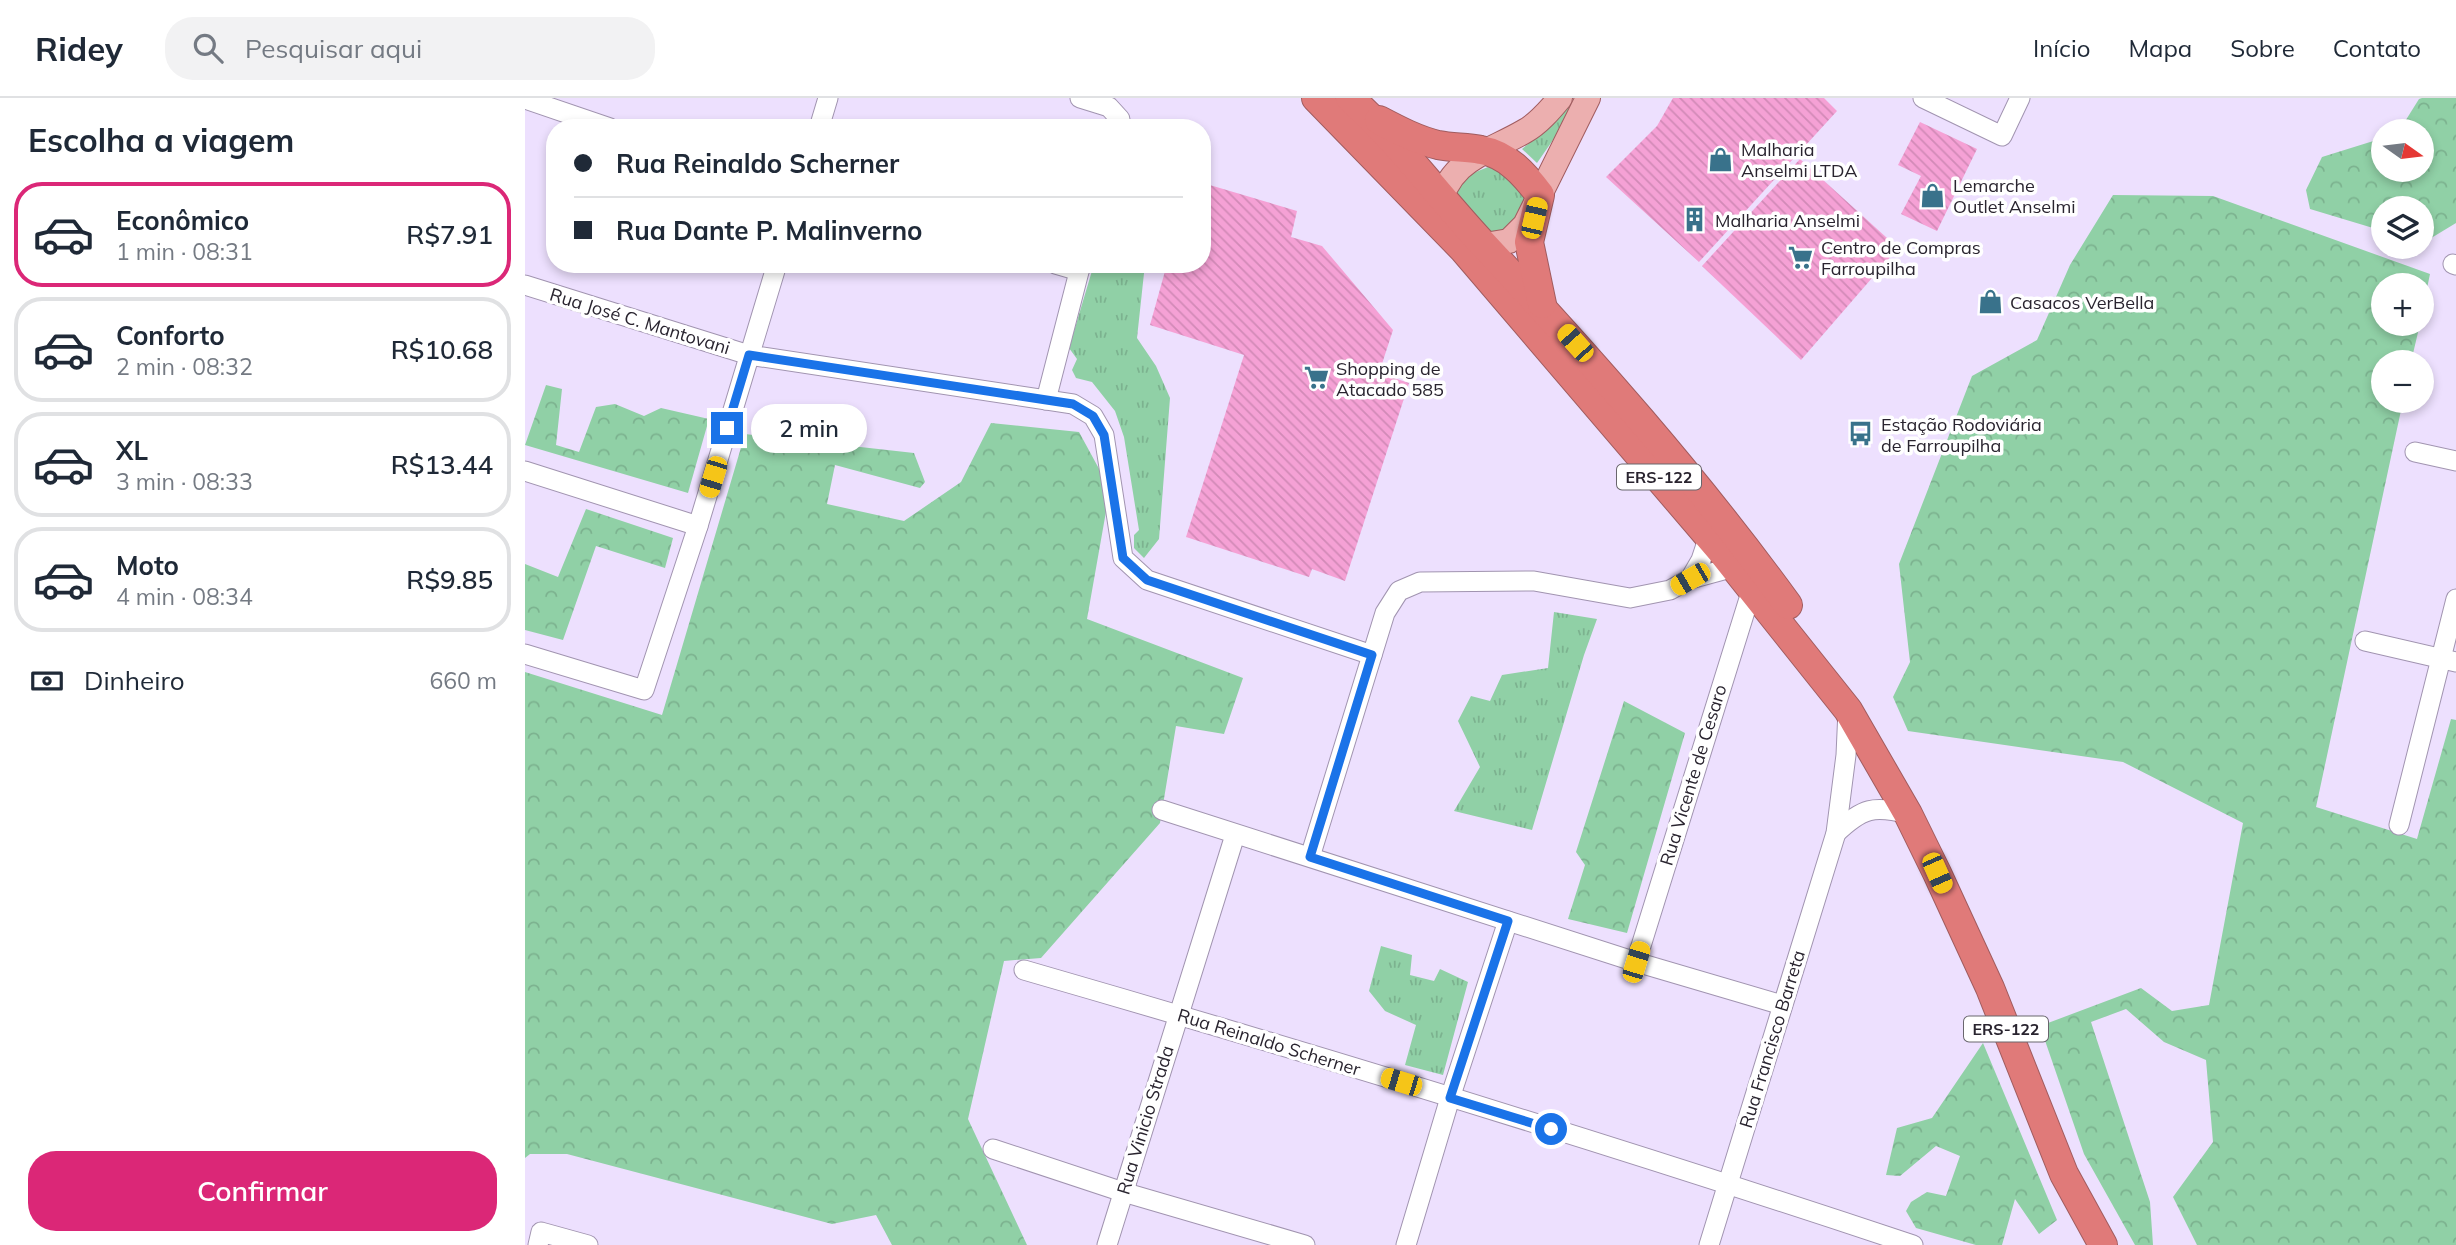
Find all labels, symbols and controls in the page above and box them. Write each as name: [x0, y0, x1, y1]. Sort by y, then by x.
search box: [165, 17, 655, 80]
text: Ridey: [35, 28, 123, 69]
icon: search: [189, 29, 227, 67]
text: Pesquisar aqui: [245, 32, 422, 65]
text: Início: [2033, 33, 2090, 63]
text: Mapa: [2128, 33, 2192, 63]
text: Sobre: [2230, 33, 2295, 63]
text: Contato: [2333, 33, 2421, 63]
north arrow: [2371, 119, 2434, 182]
map controls: [2371, 119, 2434, 413]
text: Escolha a viagem: [28, 120, 294, 160]
place label: Malharia Anselmi LTDA: [1741, 138, 1857, 182]
shop icon: Malharia Anselmi LTDA: [1707, 145, 1735, 173]
text: Rua Reinaldo Scherner: [616, 147, 899, 180]
place label: Lemarche Outlet Anselmi: [1953, 174, 2076, 218]
shop icon: Lemarche Outlet Anselmi: [1919, 181, 1947, 209]
car: [1520, 195, 1549, 241]
button: layers: [2371, 196, 2434, 259]
icon: car: [32, 203, 95, 266]
text: Econômico: [116, 204, 249, 237]
building icon: Malharia Anselmi: [1681, 206, 1709, 234]
place label: Malharia Anselmi: [1715, 209, 1860, 232]
text: Rua Dante P. Malinverno: [616, 214, 923, 247]
text: R$7.91: [406, 218, 493, 251]
place label: Centro de Compras Farroupilha: [1821, 236, 1981, 280]
text: 1 min · 08:31: [116, 237, 253, 266]
supermarket icon: Centro de Compras Farroupilha: [1787, 243, 1815, 271]
button: +: [2371, 273, 2434, 336]
street label: Rua José C. Mantovani: [547, 283, 733, 359]
shop icon: Casacos VerBella: [1976, 288, 2004, 316]
place label: Casacos VerBella: [2010, 291, 2154, 314]
icon: car: [32, 318, 95, 381]
text: Conforto: [116, 319, 225, 352]
car: [1554, 320, 1597, 366]
text: R$10.68: [391, 333, 493, 366]
button: −: [2371, 350, 2434, 413]
text: 2 min · 08:32: [116, 352, 253, 381]
place label: Shopping de Atacado 585: [1336, 357, 1444, 401]
supermarket icon: Shopping de Atacado 585: [1302, 364, 1330, 392]
callout: 2 min: [752, 404, 867, 452]
route end: [711, 412, 743, 444]
place label: Estação Rodoviária de Farroupilha: [1881, 413, 2042, 457]
text: 2 min: [779, 414, 839, 443]
bus stop icon: Estação Rodoviária de Farroupilha: [1847, 420, 1875, 448]
icon: car: [32, 433, 95, 496]
text: XL: [116, 434, 148, 467]
text: R$13.44: [391, 448, 493, 481]
car: [697, 454, 730, 500]
road number: ERS-122: [1617, 464, 1701, 490]
text: 3 min · 08:33: [116, 467, 253, 496]
icon: car: [32, 548, 95, 611]
text: Moto: [116, 549, 179, 582]
car: [1667, 559, 1714, 599]
text: R$9.85: [406, 563, 493, 596]
text: 4 min · 08:34: [116, 582, 253, 611]
icon: cash: [28, 662, 66, 700]
text: Dinheiro: [84, 664, 185, 697]
text: 660 m: [429, 666, 497, 695]
street label: Rua Vicente de Cesaro: [1654, 682, 1732, 868]
car: [1919, 850, 1956, 896]
car: [1620, 939, 1653, 985]
street label: Rua Francisco Barreta: [1734, 947, 1810, 1131]
street label: Rua Reinaldo Scherner: [1175, 1003, 1364, 1081]
road number: ERS-122: [1964, 1016, 2048, 1042]
street label: Rua Vinicio Strada: [1111, 1043, 1179, 1197]
car: [1378, 1066, 1425, 1098]
route start: [1535, 1113, 1567, 1145]
button: Confirmar: [28, 1151, 497, 1231]

